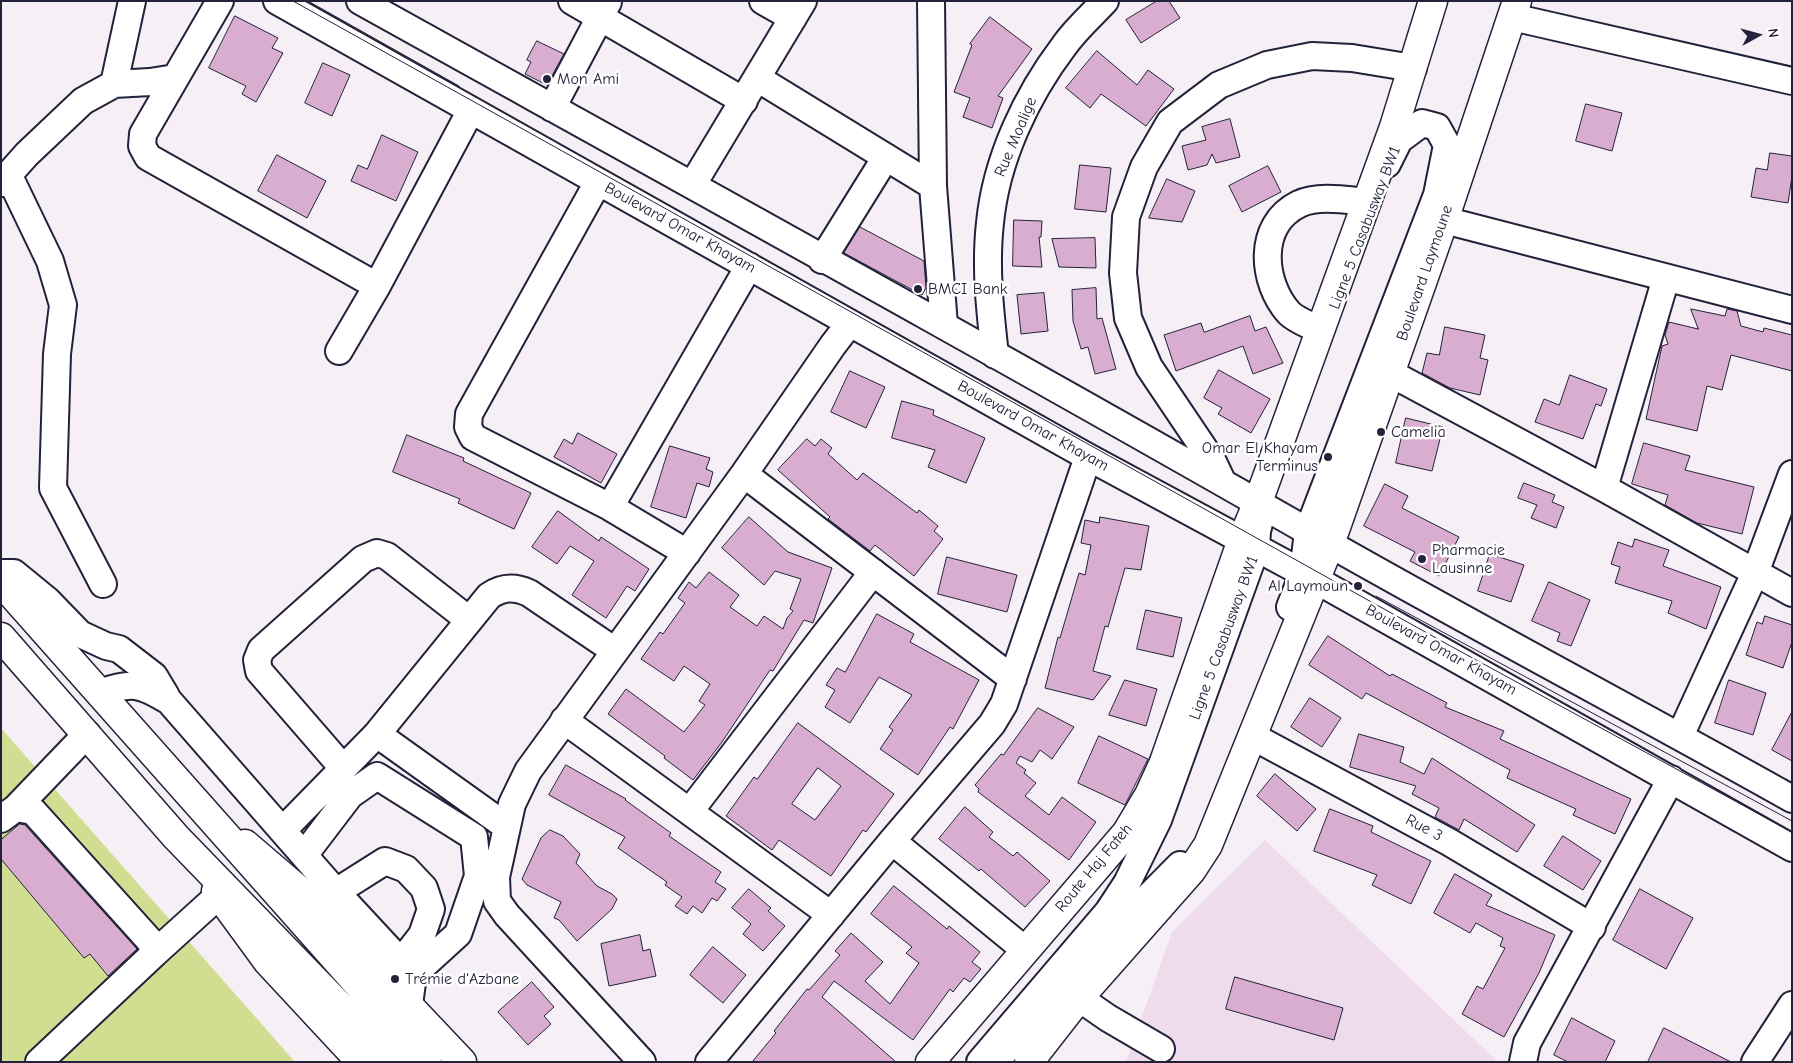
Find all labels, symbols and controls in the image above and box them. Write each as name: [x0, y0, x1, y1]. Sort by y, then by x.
north arrow: [1733, 10, 1783, 60]
text: N: [1764, 28, 1782, 39]
place label: Mon Ami: [557, 69, 619, 89]
marker: Mon Ami: [541, 73, 553, 85]
street label: Rue Moalige: [991, 94, 1041, 180]
street label: Ligne 5 Casabusway BW1: [1325, 144, 1405, 312]
street label: Boulevard Omar Khayam: [601, 178, 759, 278]
street label: Boulevard Laymoune: [1393, 203, 1457, 343]
place label: BMCI Bank: [928, 279, 1007, 299]
marker: BMCI Bank: [912, 283, 924, 295]
street label: Boulevard Omar Khayam: [954, 376, 1112, 476]
place label: Camelia: [1391, 422, 1446, 442]
marker: Camelia: [1375, 426, 1387, 438]
place label: Omar El Khayam Terminus: [1202, 438, 1318, 476]
marker: Omar El Khayam Terminus: [1322, 451, 1334, 463]
place label: Pharmacie Lausinne: [1432, 540, 1505, 578]
marker: Pharmacie Lausinne: [1416, 553, 1428, 565]
street label: Ligne 5 Casabusway BW1: [1185, 554, 1263, 722]
place label: Al Laymoun: [1268, 576, 1348, 596]
marker: Al Laymoun: [1352, 580, 1364, 592]
street label: Boulevard Omar Khayam: [1362, 600, 1520, 700]
street label: Rue 3: [1402, 810, 1446, 846]
street label: Route Haj Fateh: [1051, 820, 1137, 916]
place label: Trémie d'Azbane: [405, 969, 519, 989]
marker: Trémie d'Azbane: [389, 973, 401, 985]

